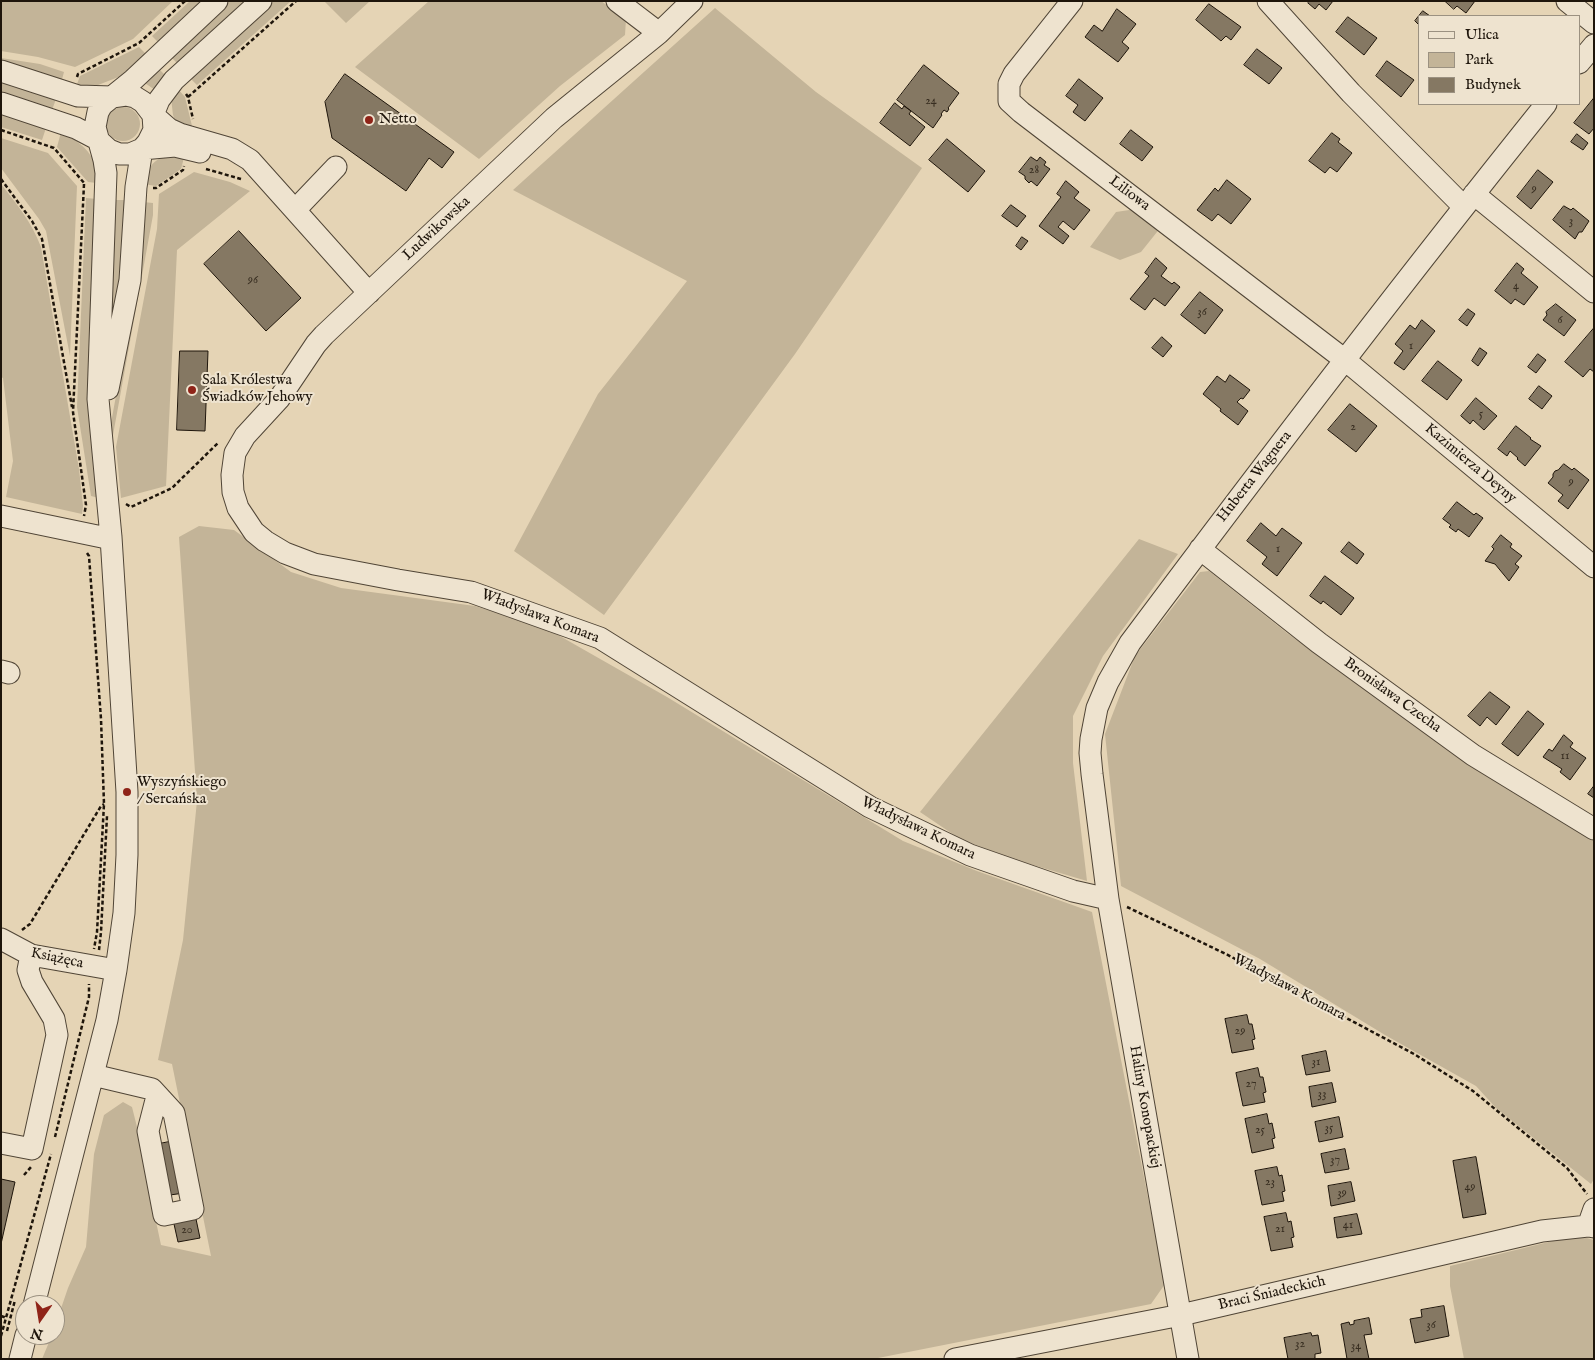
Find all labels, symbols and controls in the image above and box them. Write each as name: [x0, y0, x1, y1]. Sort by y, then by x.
legend: [1418, 15, 1580, 105]
text: Ulica: [1465, 25, 1499, 44]
text: Park: [1465, 50, 1494, 69]
text: Budynek: [1465, 75, 1521, 94]
house number: 24: [925, 95, 937, 109]
place label: Netto: [379, 111, 417, 129]
marker: Netto: [363, 114, 375, 126]
house number: 28: [1029, 164, 1039, 178]
street label: Liliowa: [1105, 173, 1153, 215]
house number: 9: [1531, 183, 1537, 197]
street label: Ludwikowska: [400, 193, 474, 265]
house number: 3: [1569, 215, 1573, 229]
house number: 96: [248, 274, 258, 288]
house number: 4: [1513, 280, 1519, 294]
house number: 36: [1197, 306, 1207, 320]
house number: 6: [1557, 314, 1563, 328]
house number: 1: [1409, 340, 1413, 354]
place label: Sala Królestwa Świadków Jehowy: [202, 372, 313, 407]
marker: Sala Królestwa Świadków Jehowy: [186, 384, 198, 396]
house number: 5: [1479, 408, 1483, 422]
street label: Kazimierza Deyny: [1420, 420, 1520, 508]
house number: 2: [1350, 421, 1356, 435]
street label: Huberta Wagnera: [1214, 428, 1296, 526]
house number: 9: [1568, 476, 1574, 490]
house number: 1: [1276, 543, 1280, 557]
street label: Władysława Komara: [478, 586, 602, 648]
street label: Bronisława Czecha: [1340, 655, 1444, 737]
house number: 11: [1561, 750, 1569, 764]
place label: Wyszyńskiego / Sercańska: [137, 774, 226, 809]
marker: Wyszyńskiego / Sercańska: [121, 786, 133, 798]
street label: Władysława Komara: [858, 794, 978, 864]
street label: Książęca: [29, 945, 85, 973]
street label: Władysława Komara: [1230, 951, 1348, 1025]
house number: 29: [1235, 1025, 1245, 1039]
street label: Haliny Konopackiej: [1124, 1044, 1164, 1170]
house number: 31: [1312, 1056, 1320, 1070]
house number: 27: [1245, 1078, 1257, 1092]
house number: 33: [1318, 1088, 1326, 1102]
house number: 35: [1325, 1122, 1333, 1136]
house number: 25: [1255, 1124, 1265, 1138]
house number: 37: [1330, 1154, 1340, 1168]
house number: 23: [1265, 1176, 1275, 1190]
house number: 49: [1464, 1181, 1476, 1195]
house number: 39: [1337, 1187, 1347, 1201]
house number: 41: [1343, 1219, 1353, 1233]
house number: 21: [1275, 1223, 1285, 1237]
house number: 20: [181, 1224, 193, 1238]
street label: Braci Śniadeckich: [1217, 1273, 1327, 1315]
north arrow: [15, 1295, 65, 1345]
house number: 36: [1426, 1319, 1436, 1333]
text: N: [29, 1324, 45, 1344]
house number: 32: [1295, 1338, 1305, 1352]
house number: 34: [1351, 1340, 1361, 1354]

